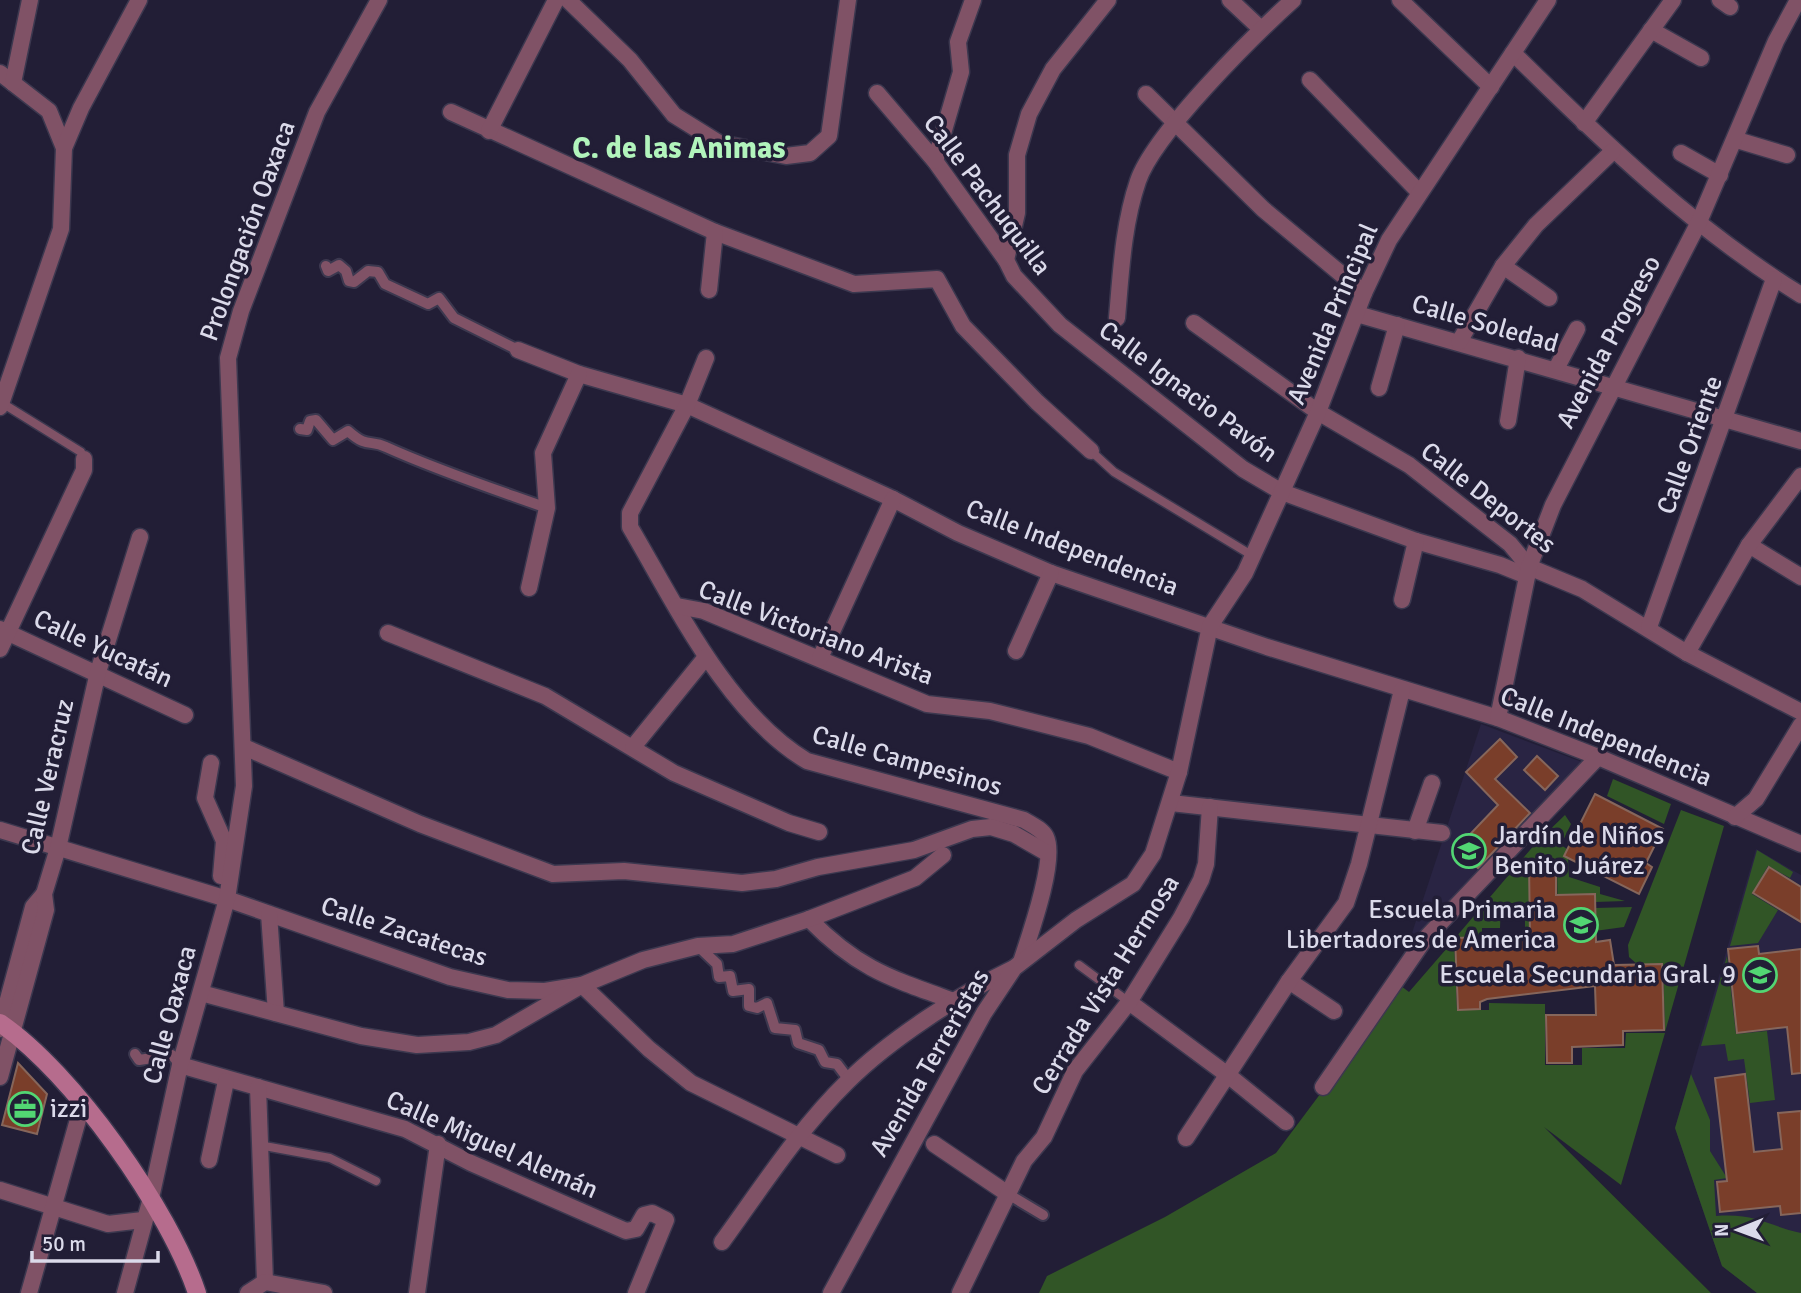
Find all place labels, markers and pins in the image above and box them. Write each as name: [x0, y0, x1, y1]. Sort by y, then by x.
place label: Jardín de Niños Benito Juárez: [1494, 820, 1664, 882]
school or university icon: Jardín de Niños Benito Juárez: [1450, 832, 1488, 870]
place label: Escuela Primaria Libertadores de America: [1286, 894, 1556, 956]
school or university icon: Escuela Primaria Libertadores de America: [1562, 906, 1600, 944]
school or university icon: Escuela Secundaria Gral. 9: [1741, 956, 1779, 994]
place label: Escuela Secundaria Gral. 9: [1439, 959, 1736, 991]
office icon: izzi: [6, 1090, 44, 1128]
place label: izzi: [50, 1093, 87, 1125]

